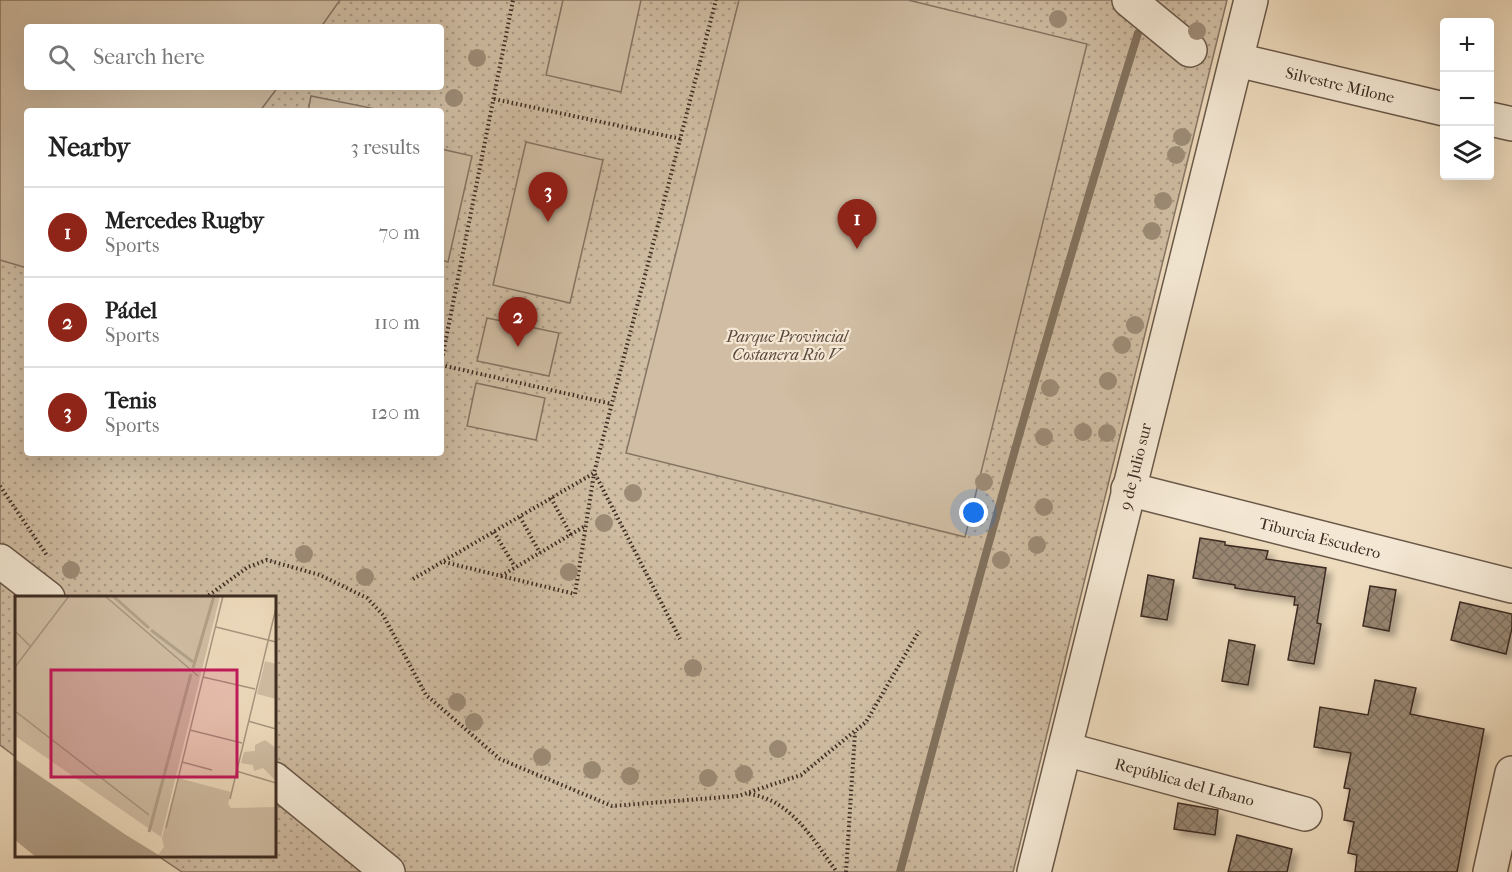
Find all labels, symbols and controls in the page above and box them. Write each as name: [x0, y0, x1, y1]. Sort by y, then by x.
map controls: [1440, 18, 1494, 180]
button: +: [1440, 18, 1494, 72]
search box: [24, 24, 444, 90]
icon: search: [45, 41, 78, 74]
text: Search here: [93, 44, 205, 70]
street label: Silvestre Milone: [1284, 62, 1397, 107]
button: −: [1440, 72, 1494, 126]
button: layers: [1440, 126, 1494, 180]
text: Nearby: [48, 132, 130, 163]
text: 3 results: [351, 136, 420, 159]
pin: 3: [528, 172, 568, 222]
pin: 1: [838, 200, 876, 249]
text: Mercedes Rugby: [105, 208, 264, 234]
text: 1: [64, 221, 71, 244]
text: 70 m: [378, 221, 420, 244]
text: Sports: [105, 234, 159, 257]
text: Pádel: [105, 298, 157, 324]
pin: 2: [498, 298, 538, 347]
text: 2: [62, 311, 73, 334]
text: 110 m: [374, 311, 420, 334]
text: Sports: [105, 324, 159, 347]
park label: Parque Provincial Costanera Río V: [725, 327, 850, 364]
text: Tenis: [105, 388, 156, 414]
text: 3: [63, 401, 72, 424]
text: 120 m: [371, 401, 420, 424]
text: Sports: [105, 414, 159, 437]
street label: 9 de Julio sur: [1115, 421, 1155, 512]
your location: [959, 498, 988, 527]
street label: Tiburcia Escudero: [1257, 513, 1383, 562]
inset map: [15, 596, 276, 857]
street label: República del Líbano: [1113, 753, 1257, 809]

